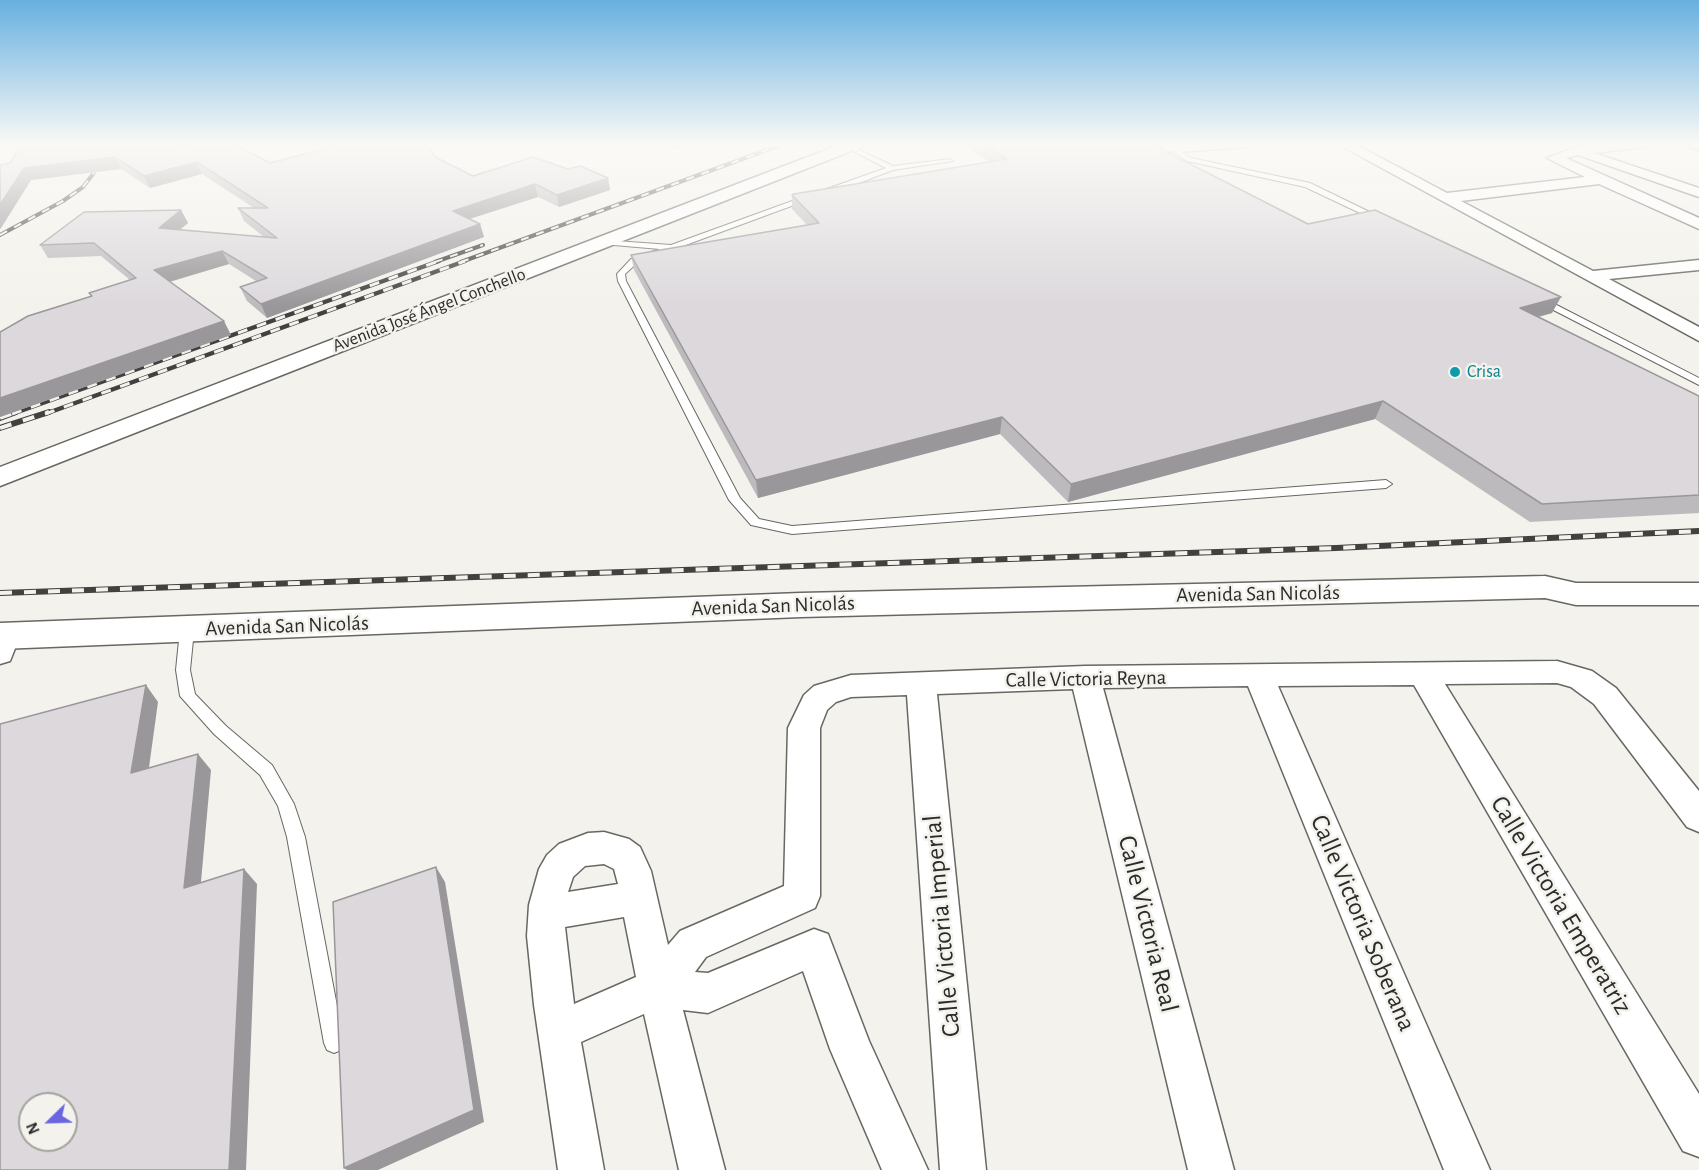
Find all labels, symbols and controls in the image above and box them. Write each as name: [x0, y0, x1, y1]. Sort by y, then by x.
street label: Avenida José Ángel Conchello: [329, 263, 529, 357]
place label: Crisa: [1467, 361, 1501, 383]
marker: Crisa: [1448, 365, 1462, 379]
street label: Avenida San Nicolás: [1176, 580, 1340, 608]
street label: Avenida San Nicolás: [691, 591, 855, 621]
street label: Avenida San Nicolás: [205, 611, 369, 641]
street label: Calle Victoria Reyna: [1005, 665, 1167, 693]
street label: Calle Victoria Emperatriz: [1483, 790, 1639, 1020]
street label: Calle Victoria Soberana: [1303, 810, 1423, 1036]
street label: Calle Victoria Imperial: [917, 814, 967, 1038]
street label: Calle Victoria Real: [1111, 832, 1185, 1016]
north arrow: [18, 1092, 78, 1152]
text: N: [24, 1120, 43, 1136]

